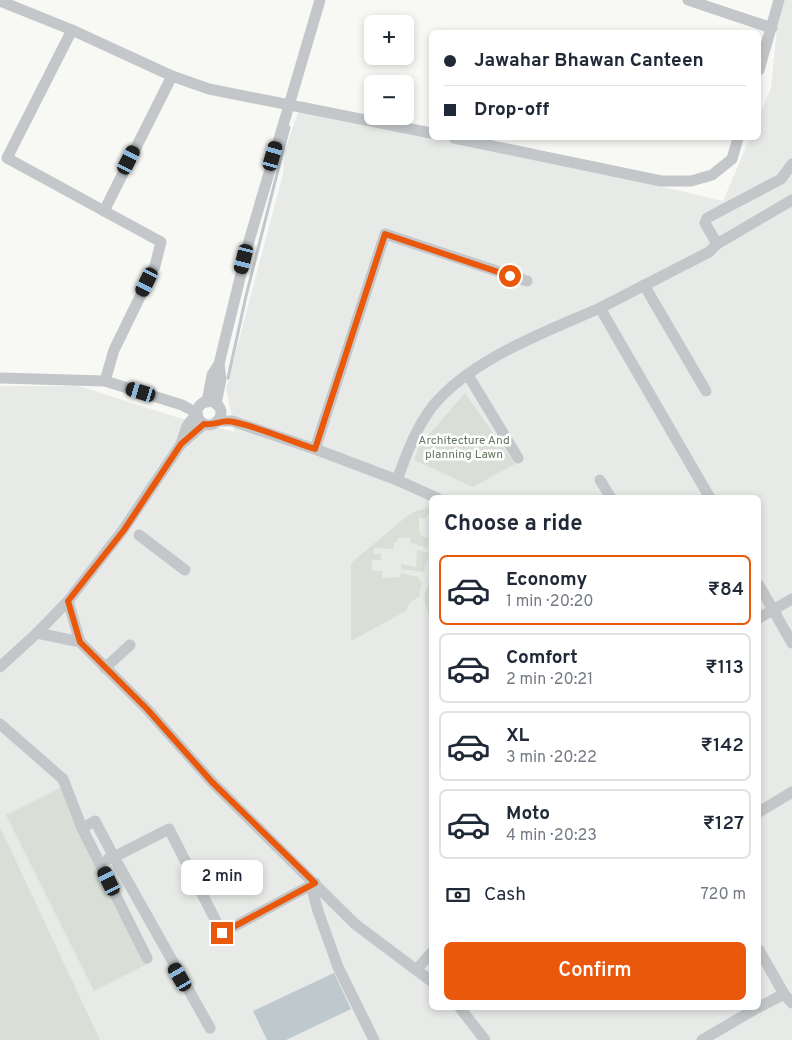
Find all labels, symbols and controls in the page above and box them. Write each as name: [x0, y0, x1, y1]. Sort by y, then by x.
map controls: [364, 15, 414, 125]
button: +: [364, 15, 414, 65]
text: Jawahar Bhawan Canteen: [474, 49, 704, 73]
button: −: [364, 75, 414, 125]
text: Drop-off: [474, 98, 549, 122]
car: [261, 140, 284, 172]
car: [115, 143, 142, 177]
car: [233, 243, 254, 275]
car: [133, 265, 160, 299]
route start: [499, 265, 521, 287]
car: [124, 380, 157, 404]
park label: Architecture And planning Lawn: [418, 433, 510, 463]
text: Choose a ride: [444, 511, 582, 538]
icon: car: [446, 568, 491, 613]
text: Economy: [506, 568, 587, 592]
text: ₹84: [708, 578, 744, 602]
text: 1 min · 20:20: [506, 592, 594, 612]
icon: car: [446, 646, 491, 691]
text: Comfort: [506, 646, 578, 670]
text: ₹113: [705, 656, 744, 680]
text: 2 min · 20:21: [506, 670, 593, 690]
icon: car: [446, 724, 491, 769]
text: XL: [506, 724, 529, 748]
text: ₹142: [701, 734, 744, 758]
text: 3 min · 20:22: [506, 748, 597, 768]
icon: car: [446, 802, 491, 847]
text: Moto: [506, 802, 550, 826]
text: ₹127: [703, 812, 744, 836]
text: 4 min · 20:23: [506, 826, 597, 846]
callout: 2 min: [181, 860, 263, 896]
car: [95, 864, 122, 898]
text: 2 min: [201, 867, 243, 887]
icon: cash: [444, 881, 472, 909]
text: Cash: [484, 883, 526, 907]
text: 720 m: [701, 885, 746, 905]
route end: [211, 922, 233, 944]
button: Confirm: [444, 942, 746, 1000]
car: [166, 960, 193, 994]

